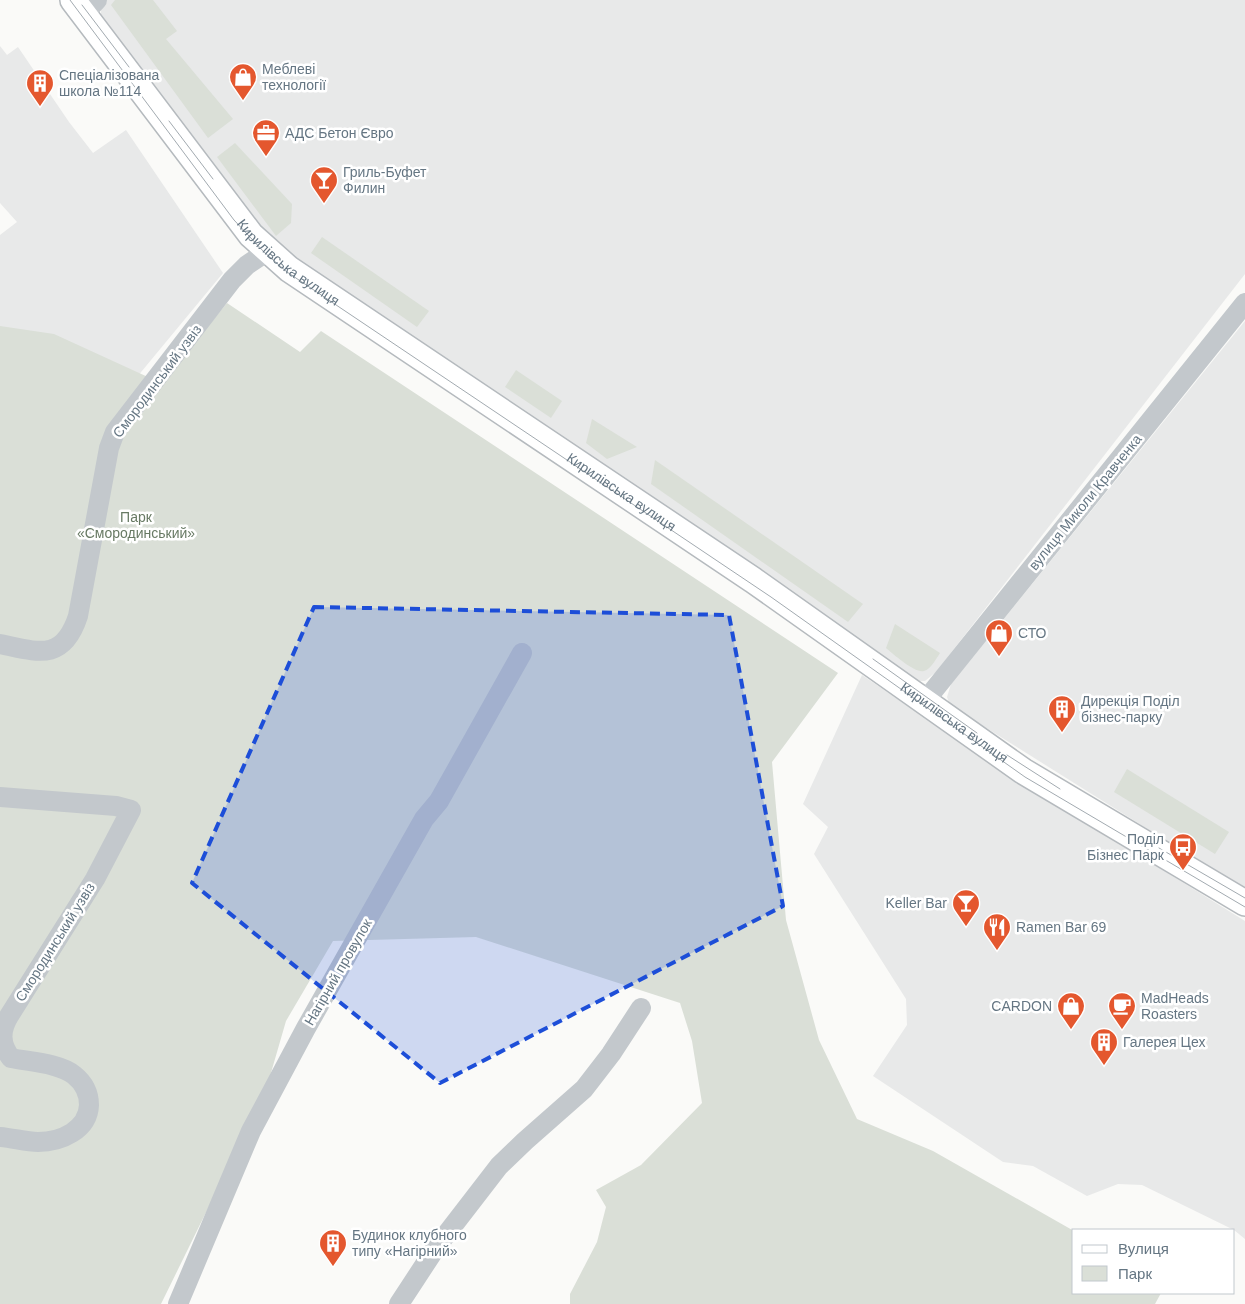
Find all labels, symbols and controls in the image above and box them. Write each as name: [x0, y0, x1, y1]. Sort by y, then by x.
place label: Меблеві технології: [262, 61, 326, 93]
shop icon: Меблеві технології: [228, 62, 258, 101]
place label: Спеціалізована школа №114: [59, 67, 160, 99]
building icon: Спеціалізована школа №114: [25, 68, 55, 107]
office icon: АДС Бетон Євро: [251, 118, 281, 157]
place label: АДС Бетон Євро: [285, 125, 394, 141]
place label: Гриль-Буфет Филин: [343, 164, 427, 196]
bar icon: Гриль-Буфет Филин: [309, 165, 339, 204]
street label: Кирилівська вулиця: [234, 216, 343, 309]
street label: Смородинський узвіз: [109, 322, 205, 440]
street label: вулиця Миколи Кравченка: [1025, 431, 1145, 573]
street label: Кирилівська вулиця: [564, 450, 679, 534]
park label: Парк «Смородинський»: [77, 509, 195, 541]
shop icon: СТО: [984, 618, 1014, 657]
place label: СТО: [1018, 625, 1047, 641]
street label: Кирилівська вулиця: [897, 679, 1011, 766]
place label: Дирекція Поділ бізнес-парку: [1081, 693, 1180, 725]
building icon: Дирекція Поділ бізнес-парку: [1047, 694, 1077, 733]
place label: Поділ Бізнес Парк: [1087, 831, 1165, 863]
bus stop icon: Поділ Бізнес Парк: [1168, 832, 1198, 871]
street label: Смородинський узвіз: [12, 880, 98, 1004]
bar icon: Keller Bar: [951, 888, 981, 927]
place label: Keller Bar: [886, 895, 947, 911]
restaurant icon: Ramen Bar 69: [982, 912, 1012, 951]
street label: Нагірний провулок: [301, 915, 375, 1028]
place label: Ramen Bar 69: [1016, 919, 1106, 935]
place label: MadHeads Roasters: [1141, 990, 1209, 1022]
shop icon: CARDON: [1056, 991, 1086, 1030]
cafe icon: MadHeads Roasters: [1107, 991, 1137, 1030]
place label: CARDON: [991, 998, 1052, 1014]
building icon: Галерея Цех: [1089, 1027, 1119, 1066]
place label: Галерея Цех: [1123, 1034, 1205, 1050]
place label: Будинок клубного типу «Нагірний»: [352, 1227, 467, 1259]
building icon: Будинок клубного типу «Нагірний»: [318, 1228, 348, 1267]
legend: [1072, 1229, 1235, 1294]
text: Вулиця: [1118, 1240, 1169, 1257]
text: Парк: [1118, 1265, 1152, 1282]

